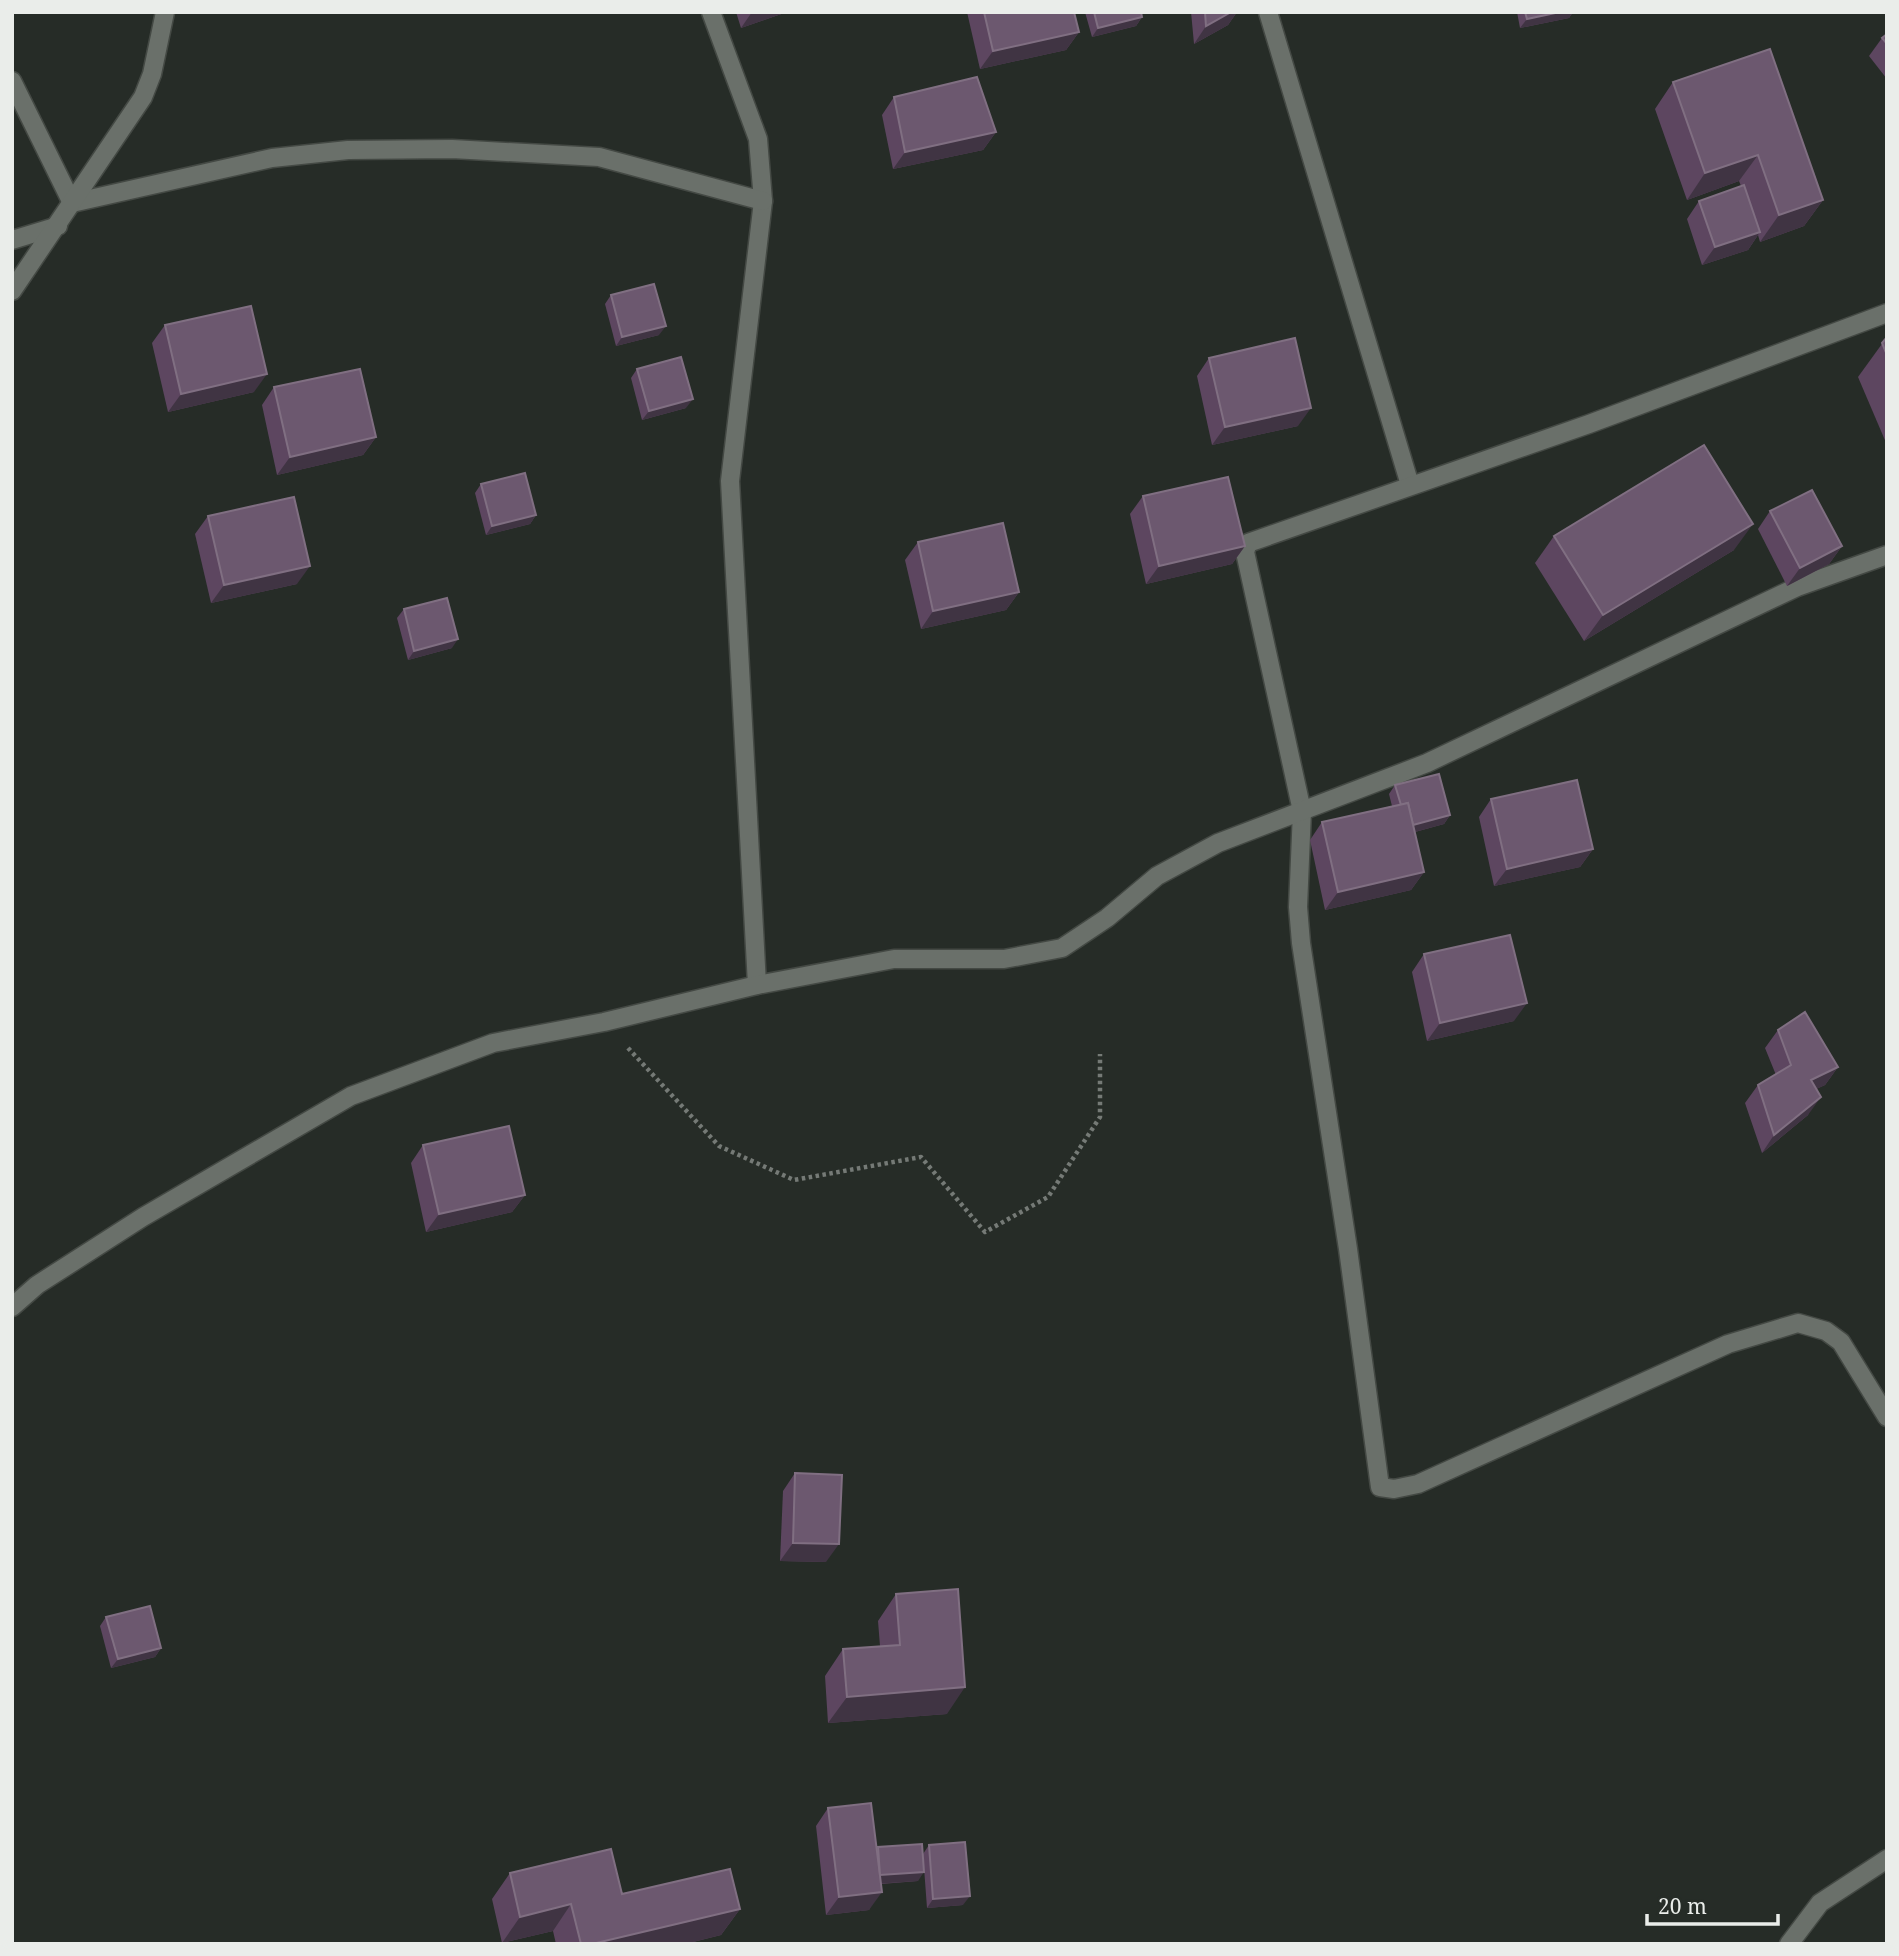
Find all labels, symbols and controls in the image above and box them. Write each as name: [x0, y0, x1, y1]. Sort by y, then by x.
scale bar: [1647, 1882, 1778, 1926]
text: 20 m: [1658, 1892, 1707, 1920]

